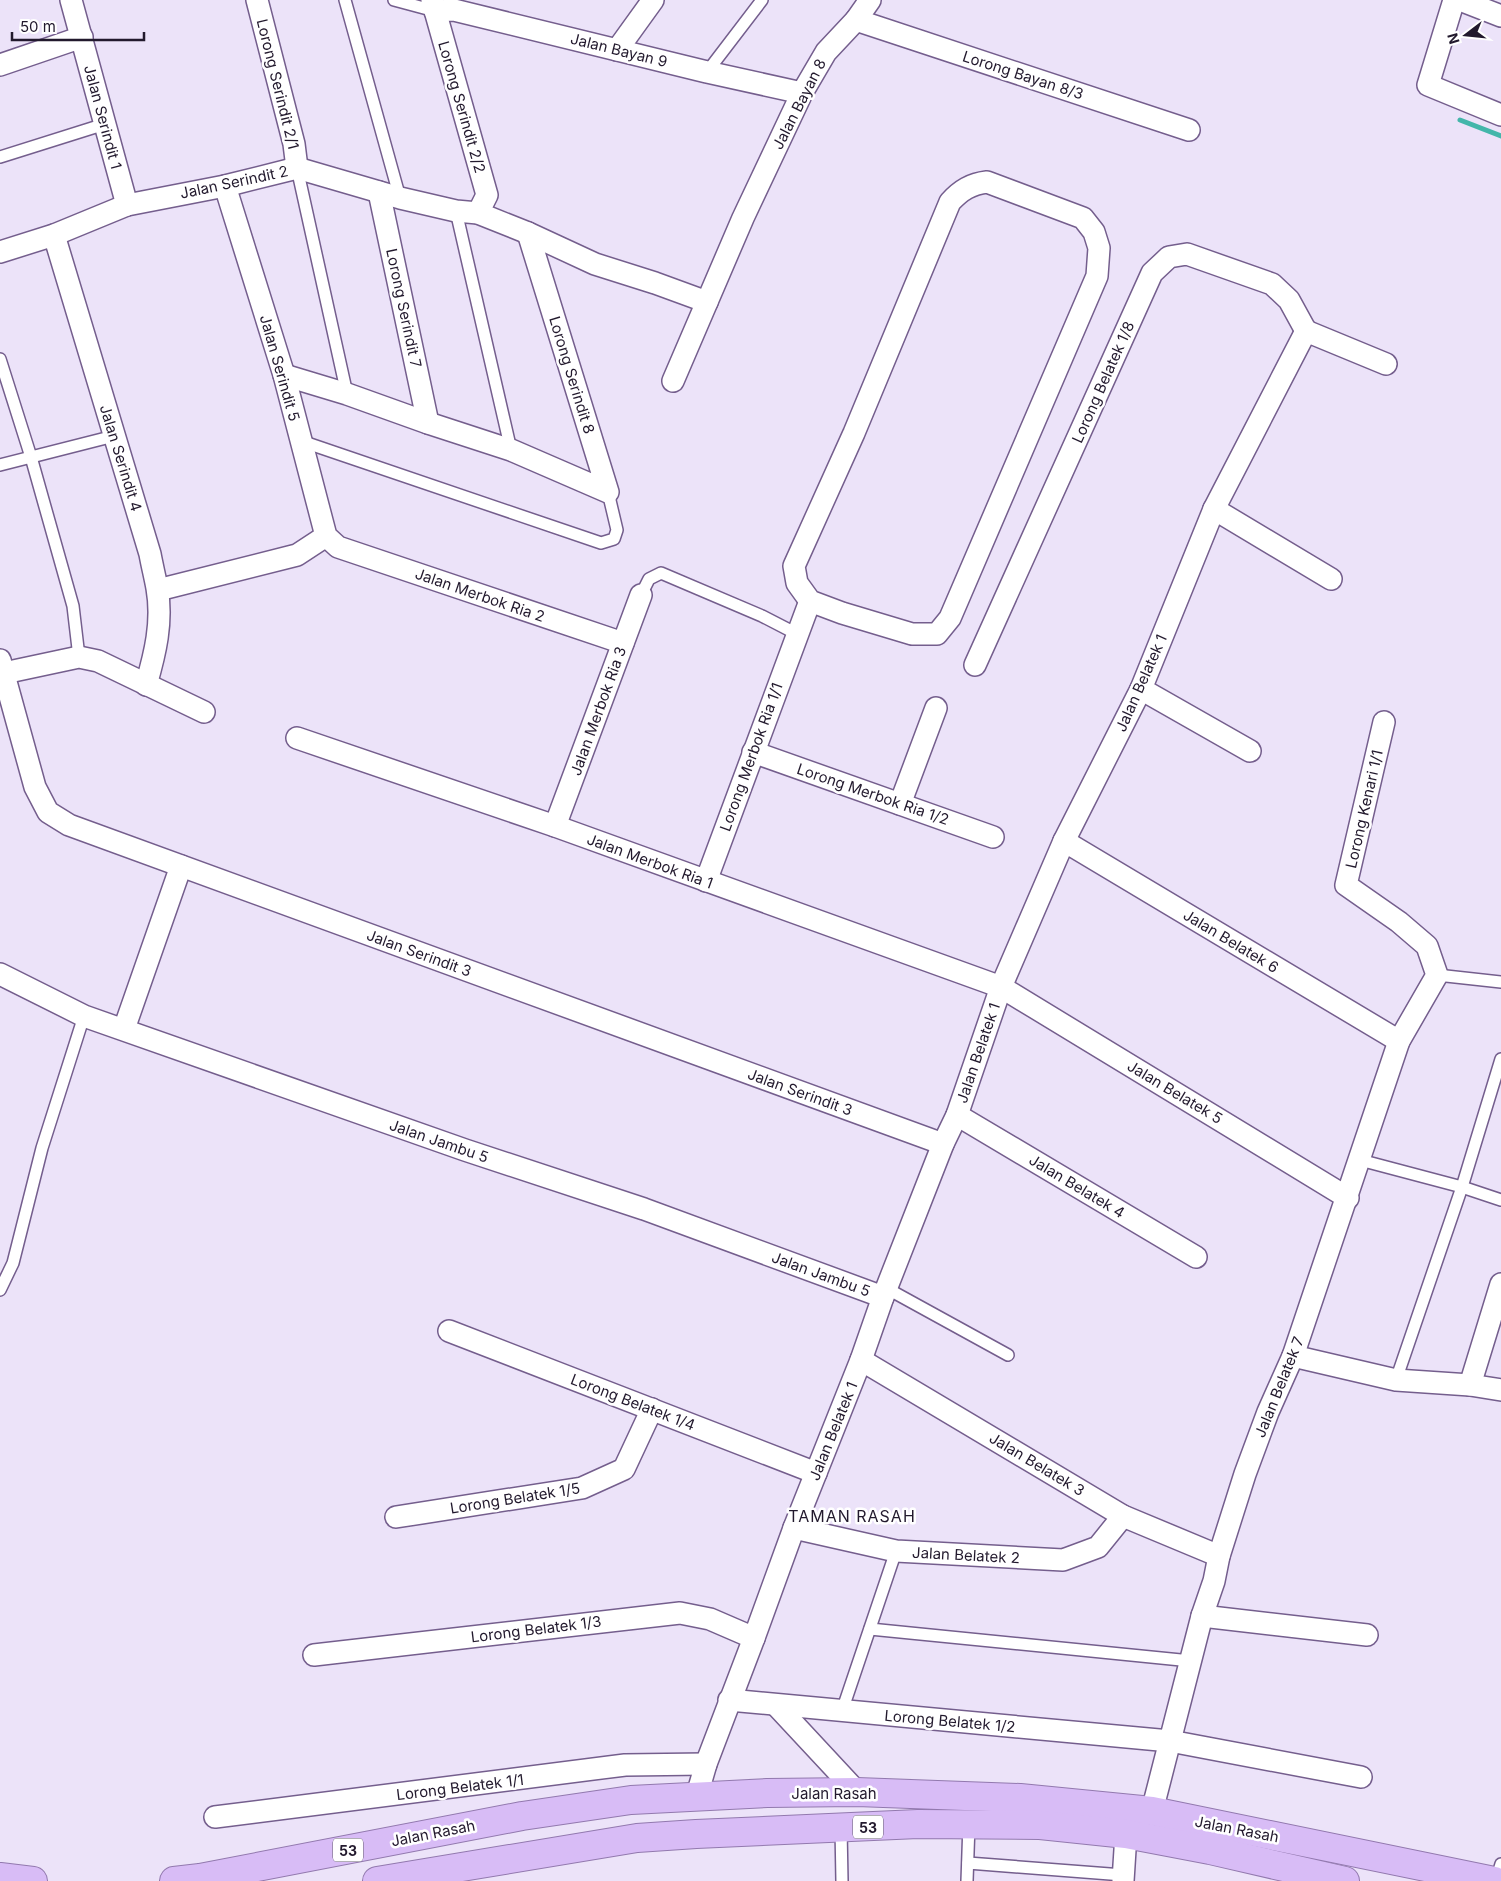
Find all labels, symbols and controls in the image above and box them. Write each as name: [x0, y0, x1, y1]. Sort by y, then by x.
scale bar: [12, 10, 145, 42]
north arrow: [1441, 10, 1491, 60]
text: 50 m: [20, 17, 56, 36]
street label: Lorong Serindit 2/1: [253, 17, 303, 151]
street label: Jalan Bayan 9: [569, 29, 669, 71]
text: N: [1443, 31, 1463, 46]
street label: Lorong Serindit 2/2: [434, 39, 490, 175]
street label: Lorong Bayan 8/3: [960, 46, 1086, 104]
street label: Jalan Bayan 8: [768, 55, 830, 153]
street label: Jalan Serindit 1: [80, 63, 126, 171]
street label: Jalan Serindit 2: [178, 161, 290, 203]
street label: Lorong Serindit 7: [382, 247, 426, 369]
street label: Jalan Serindit 5: [256, 313, 304, 423]
street label: Lorong Serindit 8: [545, 314, 599, 436]
street label: Lorong Belatek 1/8: [1068, 318, 1138, 446]
street label: Jalan Serindit 4: [96, 402, 146, 514]
street label: Jalan Merbok Ria 2: [413, 564, 547, 626]
street label: Jalan Belatek 1: [1111, 631, 1171, 735]
street label: Jalan Merbok Ria 3: [566, 644, 630, 778]
street label: Lorong Merbok Ria 1/1: [715, 680, 787, 834]
street label: Lorong Kenari 1/1: [1341, 748, 1387, 870]
street label: Lorong Merbok Ria 1/2: [794, 759, 952, 829]
street label: Jalan Merbok Ria 1: [584, 829, 716, 893]
street label: Jalan Belatek 6: [1180, 905, 1282, 977]
street label: Jalan Serindit 3: [364, 925, 474, 981]
street label: Jalan Belatek 1: [952, 1000, 1004, 1106]
street label: Jalan Belatek 5: [1124, 1056, 1226, 1128]
street label: Jalan Serindit 3: [745, 1064, 855, 1120]
street label: Jalan Jambu 5: [387, 1115, 491, 1167]
street label: Jalan Belatek 4: [1026, 1150, 1128, 1222]
street label: Jalan Jambu 5: [769, 1247, 873, 1301]
street label: Jalan Belatek 7: [1250, 1334, 1308, 1440]
street label: Lorong Belatek 1/4: [568, 1369, 698, 1435]
street label: Jalan Belatek 1: [805, 1379, 861, 1483]
street label: Jalan Belatek 3: [986, 1428, 1088, 1500]
street label: Lorong Belatek 1/5: [449, 1478, 581, 1518]
district label: TAMAN RASAH: [788, 1506, 916, 1526]
street label: Jalan Belatek 2: [912, 1543, 1020, 1567]
street label: Lorong Belatek 1/3: [470, 1612, 602, 1646]
street label: Lorong Belatek 1/2: [884, 1706, 1016, 1736]
street label: Lorong Belatek 1/1: [395, 1770, 525, 1804]
street label: Jalan Rasah: [791, 1784, 877, 1803]
street label: Jalan Rasah: [1193, 1812, 1281, 1846]
road number: 53: [853, 1815, 883, 1838]
street label: Jalan Rasah: [389, 1816, 477, 1850]
road number: 53: [333, 1838, 363, 1862]

